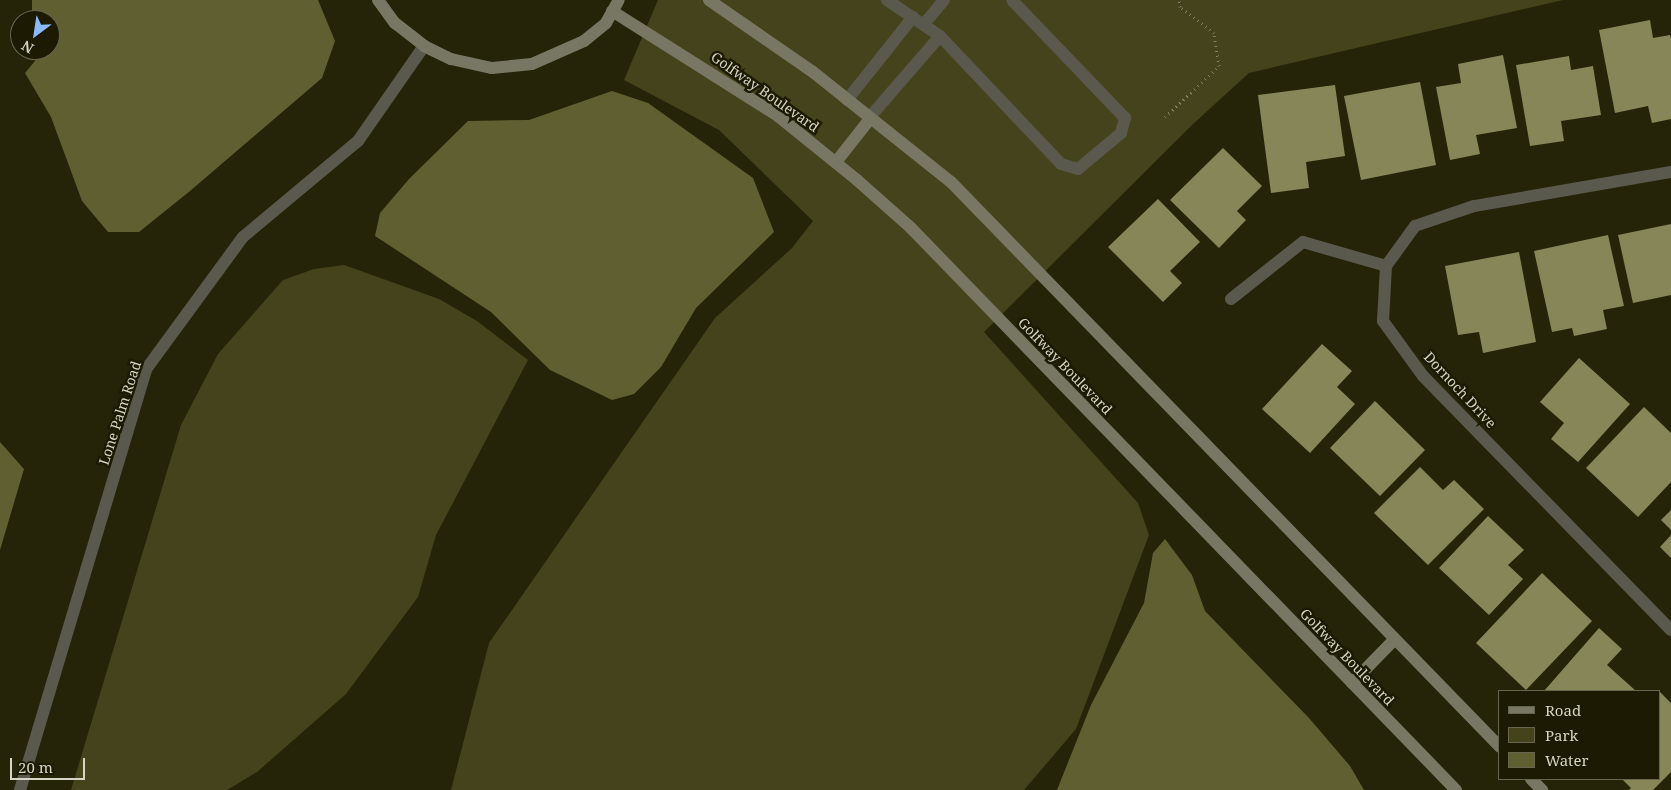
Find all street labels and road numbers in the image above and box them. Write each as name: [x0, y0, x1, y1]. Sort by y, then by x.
street label: Golfway Boulevard: [708, 48, 822, 136]
street label: Golfway Boulevard: [1015, 314, 1115, 418]
street label: Dornoch Drive: [1420, 348, 1500, 432]
street label: Lone Palm Road: [95, 359, 145, 467]
street label: Golfway Boulevard: [1297, 605, 1397, 709]

